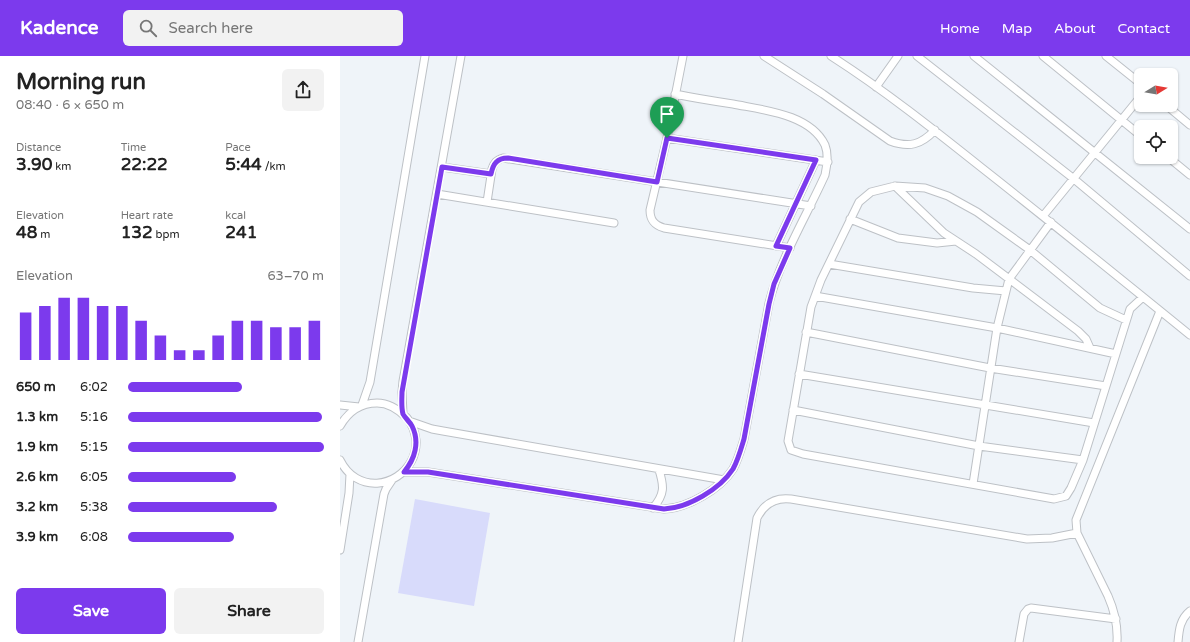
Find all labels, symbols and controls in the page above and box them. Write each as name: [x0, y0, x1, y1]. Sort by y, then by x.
search box: [123, 10, 403, 46]
text: Kadence: [20, 17, 99, 39]
icon: search: [137, 17, 159, 39]
text: Search here: [169, 19, 253, 37]
text: Home: [940, 20, 980, 37]
text: Map: [1002, 20, 1032, 37]
text: About: [1054, 20, 1096, 37]
text: Contact: [1118, 20, 1170, 37]
north arrow: [1134, 68, 1178, 112]
map controls: [1134, 68, 1178, 164]
text: Morning run: [16, 69, 146, 95]
button: share: [282, 69, 324, 111]
text: 08:40 · 6 × 650 m: [16, 97, 124, 113]
pin: [650, 97, 684, 138]
icon: arrive: [656, 103, 678, 125]
button: locate: [1134, 120, 1178, 164]
text: Distance: [16, 141, 61, 154]
text: Time: [121, 141, 146, 154]
text: Pace: [225, 141, 251, 154]
text: 3.90: [16, 154, 52, 175]
text: 22:22: [121, 154, 168, 175]
text: 5:44: [225, 154, 262, 175]
text: km: [52, 160, 71, 173]
text: /km: [262, 160, 286, 173]
text: Elevation: [16, 209, 64, 222]
text: Heart rate: [121, 209, 173, 222]
text: kcal: [225, 209, 246, 222]
text: 48: [16, 222, 37, 243]
text: 132: [121, 222, 153, 243]
text: 241: [225, 222, 257, 243]
text: m: [37, 228, 50, 241]
text: bpm: [153, 228, 180, 241]
text: Elevation: [16, 268, 73, 284]
text: 63–70 m: [267, 268, 324, 284]
text: 650 m: [16, 379, 56, 395]
text: 6:02: [80, 379, 108, 395]
text: 1.3 km: [16, 409, 58, 425]
text: 5:16: [80, 409, 108, 425]
text: 1.9 km: [16, 439, 58, 455]
text: 5:15: [80, 439, 108, 455]
text: 2.6 km: [16, 469, 58, 485]
text: 6:05: [80, 469, 108, 485]
text: 3.2 km: [16, 499, 58, 515]
text: 5:38: [80, 499, 108, 515]
text: 3.9 km: [16, 529, 58, 545]
text: 6:08: [80, 529, 108, 545]
button: Save: [16, 588, 166, 634]
button: Share: [174, 588, 324, 634]

